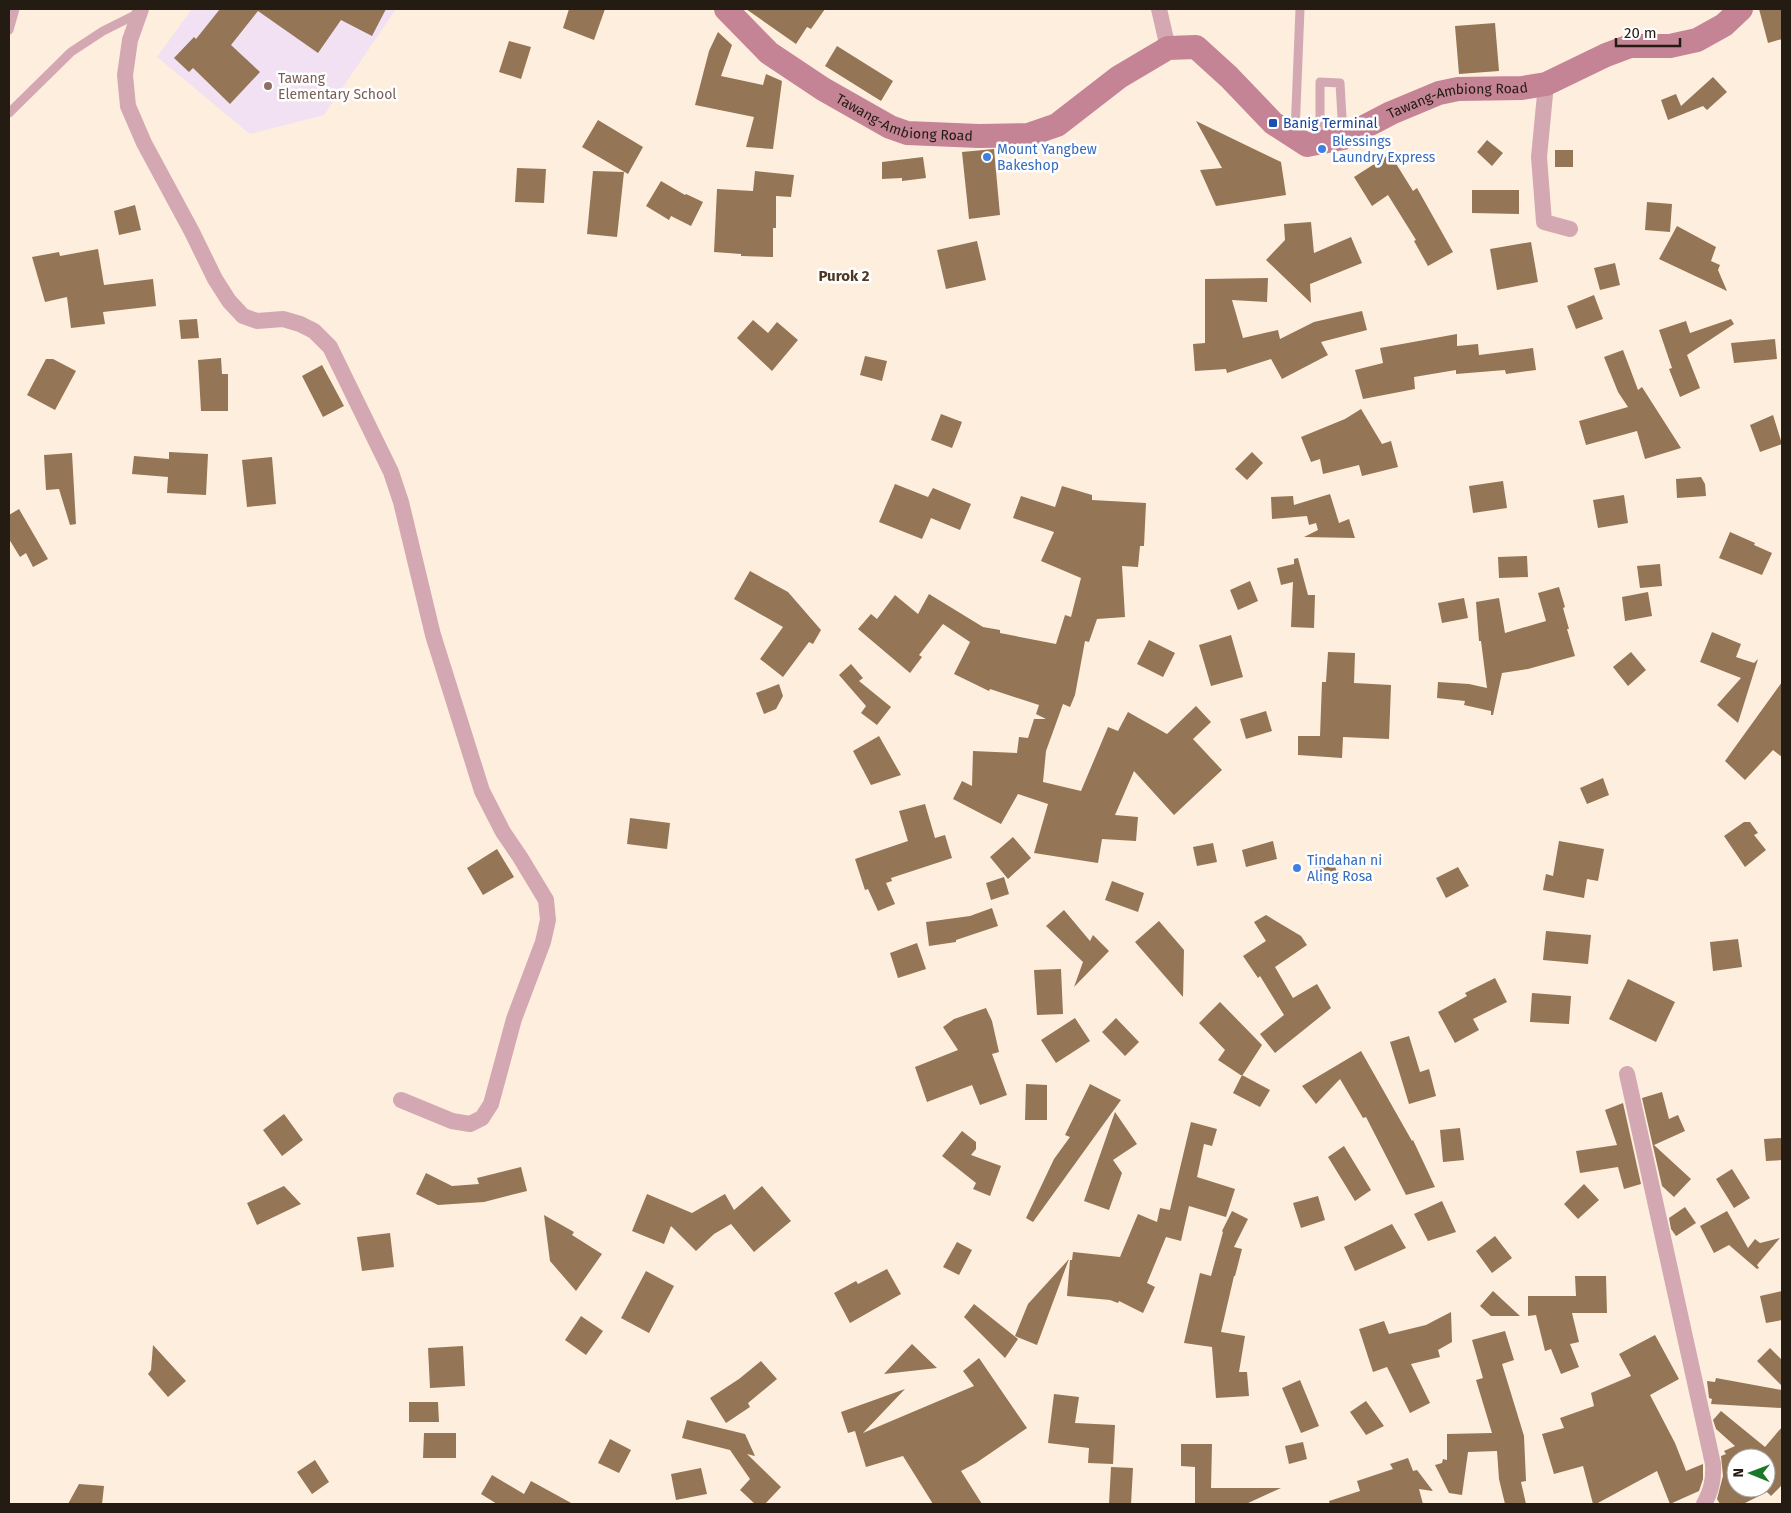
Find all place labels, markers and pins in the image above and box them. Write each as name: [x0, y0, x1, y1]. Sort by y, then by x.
place label: Tawang Elementary School: [278, 70, 396, 103]
marker: Tawang Elementary School: [262, 80, 274, 92]
place label: Banig Terminal: [1283, 115, 1378, 132]
marker: Banig Terminal: [1267, 117, 1279, 129]
place label: Blessings Laundry Express: [1332, 133, 1436, 166]
place label: Mount Yangbew Bakeshop: [997, 141, 1097, 174]
marker: Blessings Laundry Express: [1316, 143, 1328, 155]
marker: Mount Yangbew Bakeshop: [981, 151, 993, 163]
place label: Tindahan ni Aling Rosa: [1307, 852, 1382, 885]
marker: Tindahan ni Aling Rosa: [1291, 862, 1303, 874]

